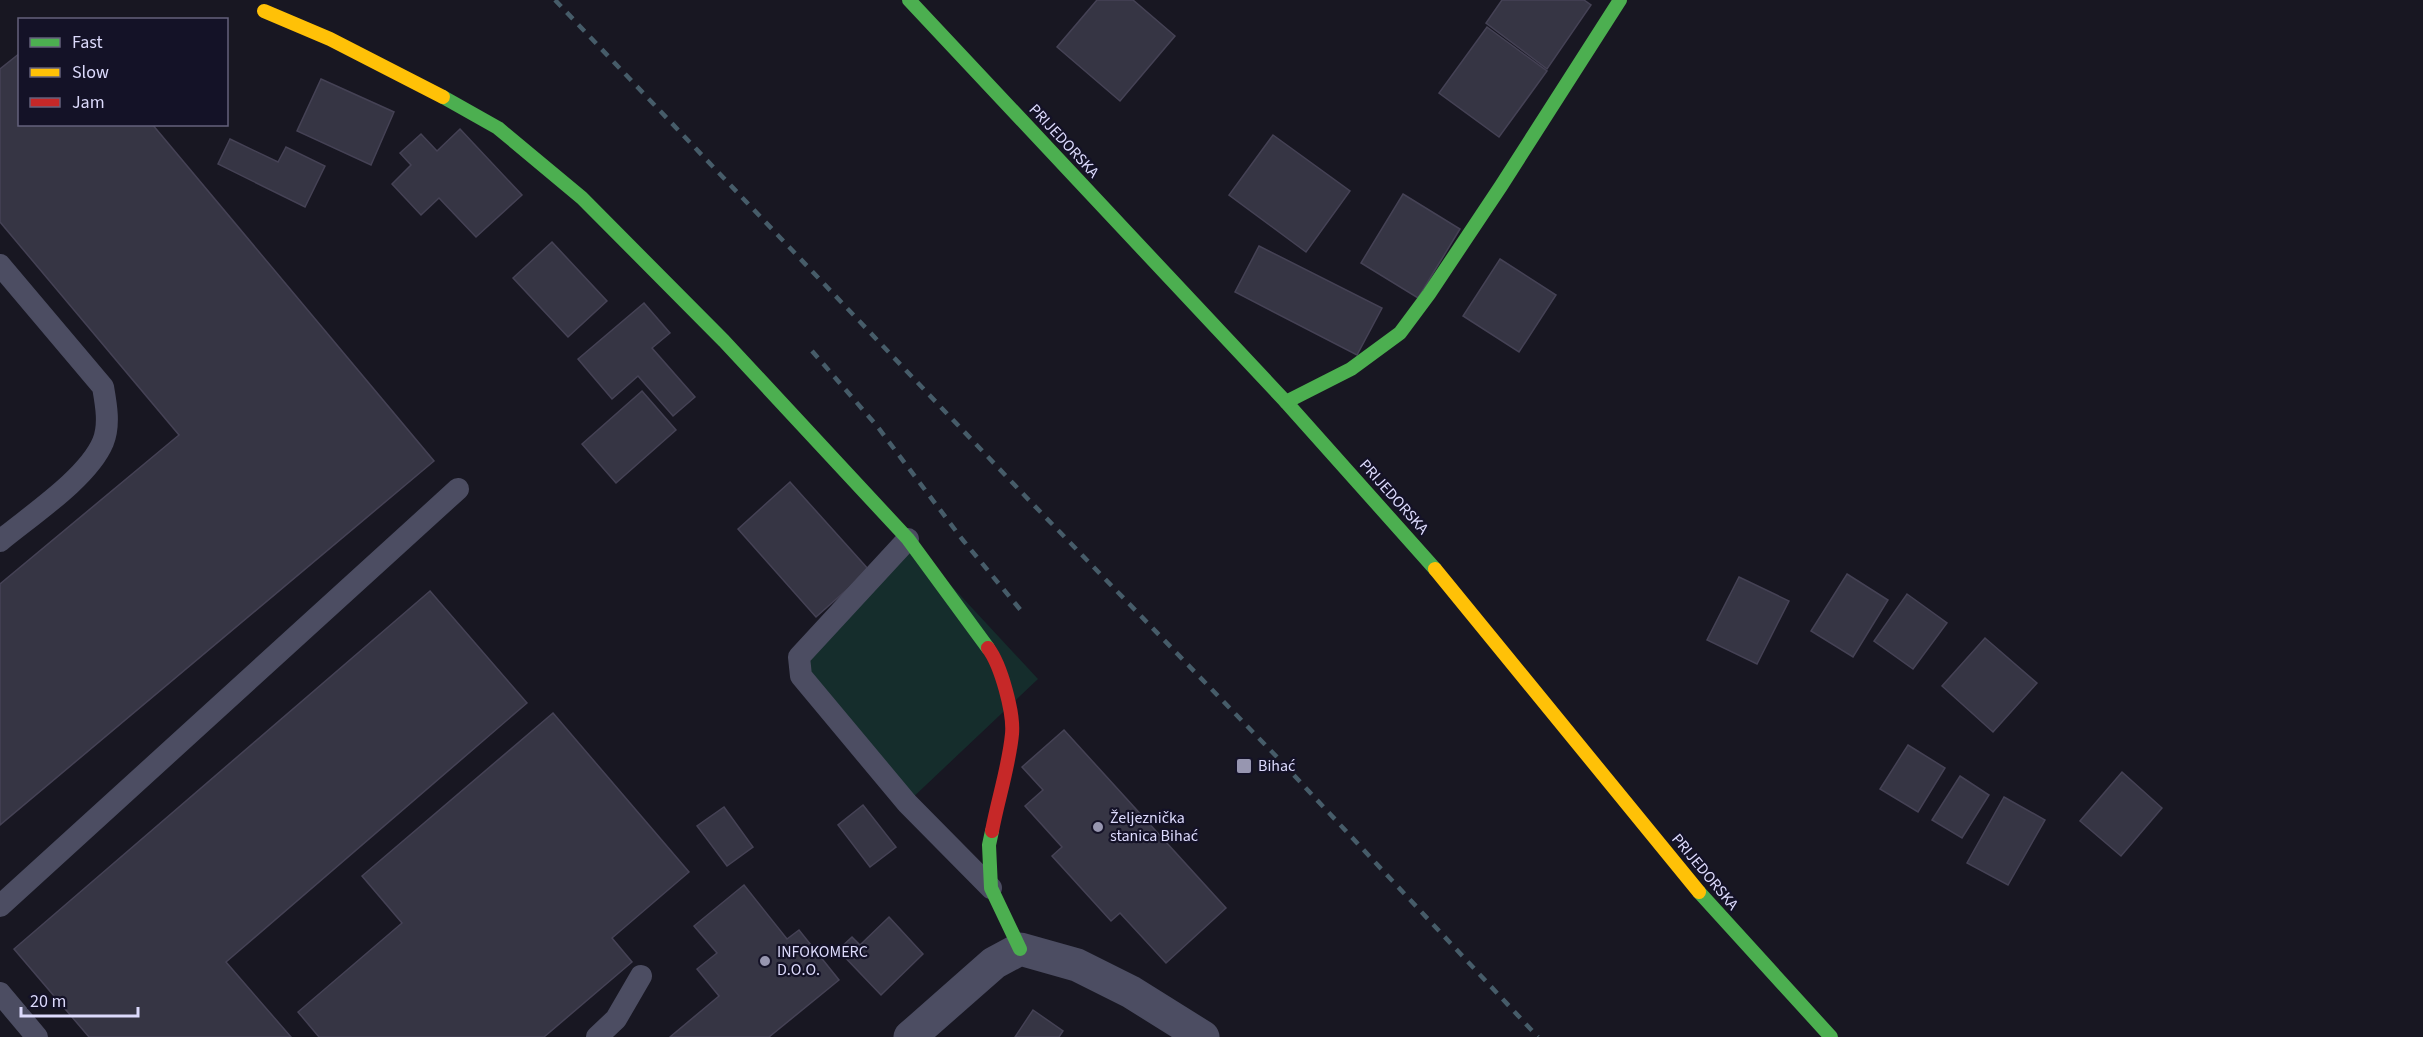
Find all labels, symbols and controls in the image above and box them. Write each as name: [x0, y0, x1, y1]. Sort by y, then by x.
legend: [18, 18, 228, 126]
text: Fast: [72, 30, 103, 55]
text: Slow: [72, 60, 109, 85]
text: Jam: [72, 90, 105, 115]
street label: PRIJEDORSKA: [1024, 99, 1104, 183]
street label: PRIJEDORSKA: [1354, 455, 1434, 540]
place label: Bihać: [1258, 755, 1295, 777]
marker: Bihać: [1235, 757, 1253, 775]
place label: Željeznička stanica Bihać: [1110, 807, 1198, 847]
marker: Željeznička stanica Bihać: [1091, 820, 1105, 834]
street label: PRIJEDORSKA: [1666, 829, 1744, 915]
place label: INFOKOMERC D.O.O.: [777, 941, 868, 981]
marker: INFOKOMERC D.O.O.: [758, 954, 772, 968]
scale bar: [21, 980, 138, 1018]
text: 20 m: [30, 989, 66, 1014]

